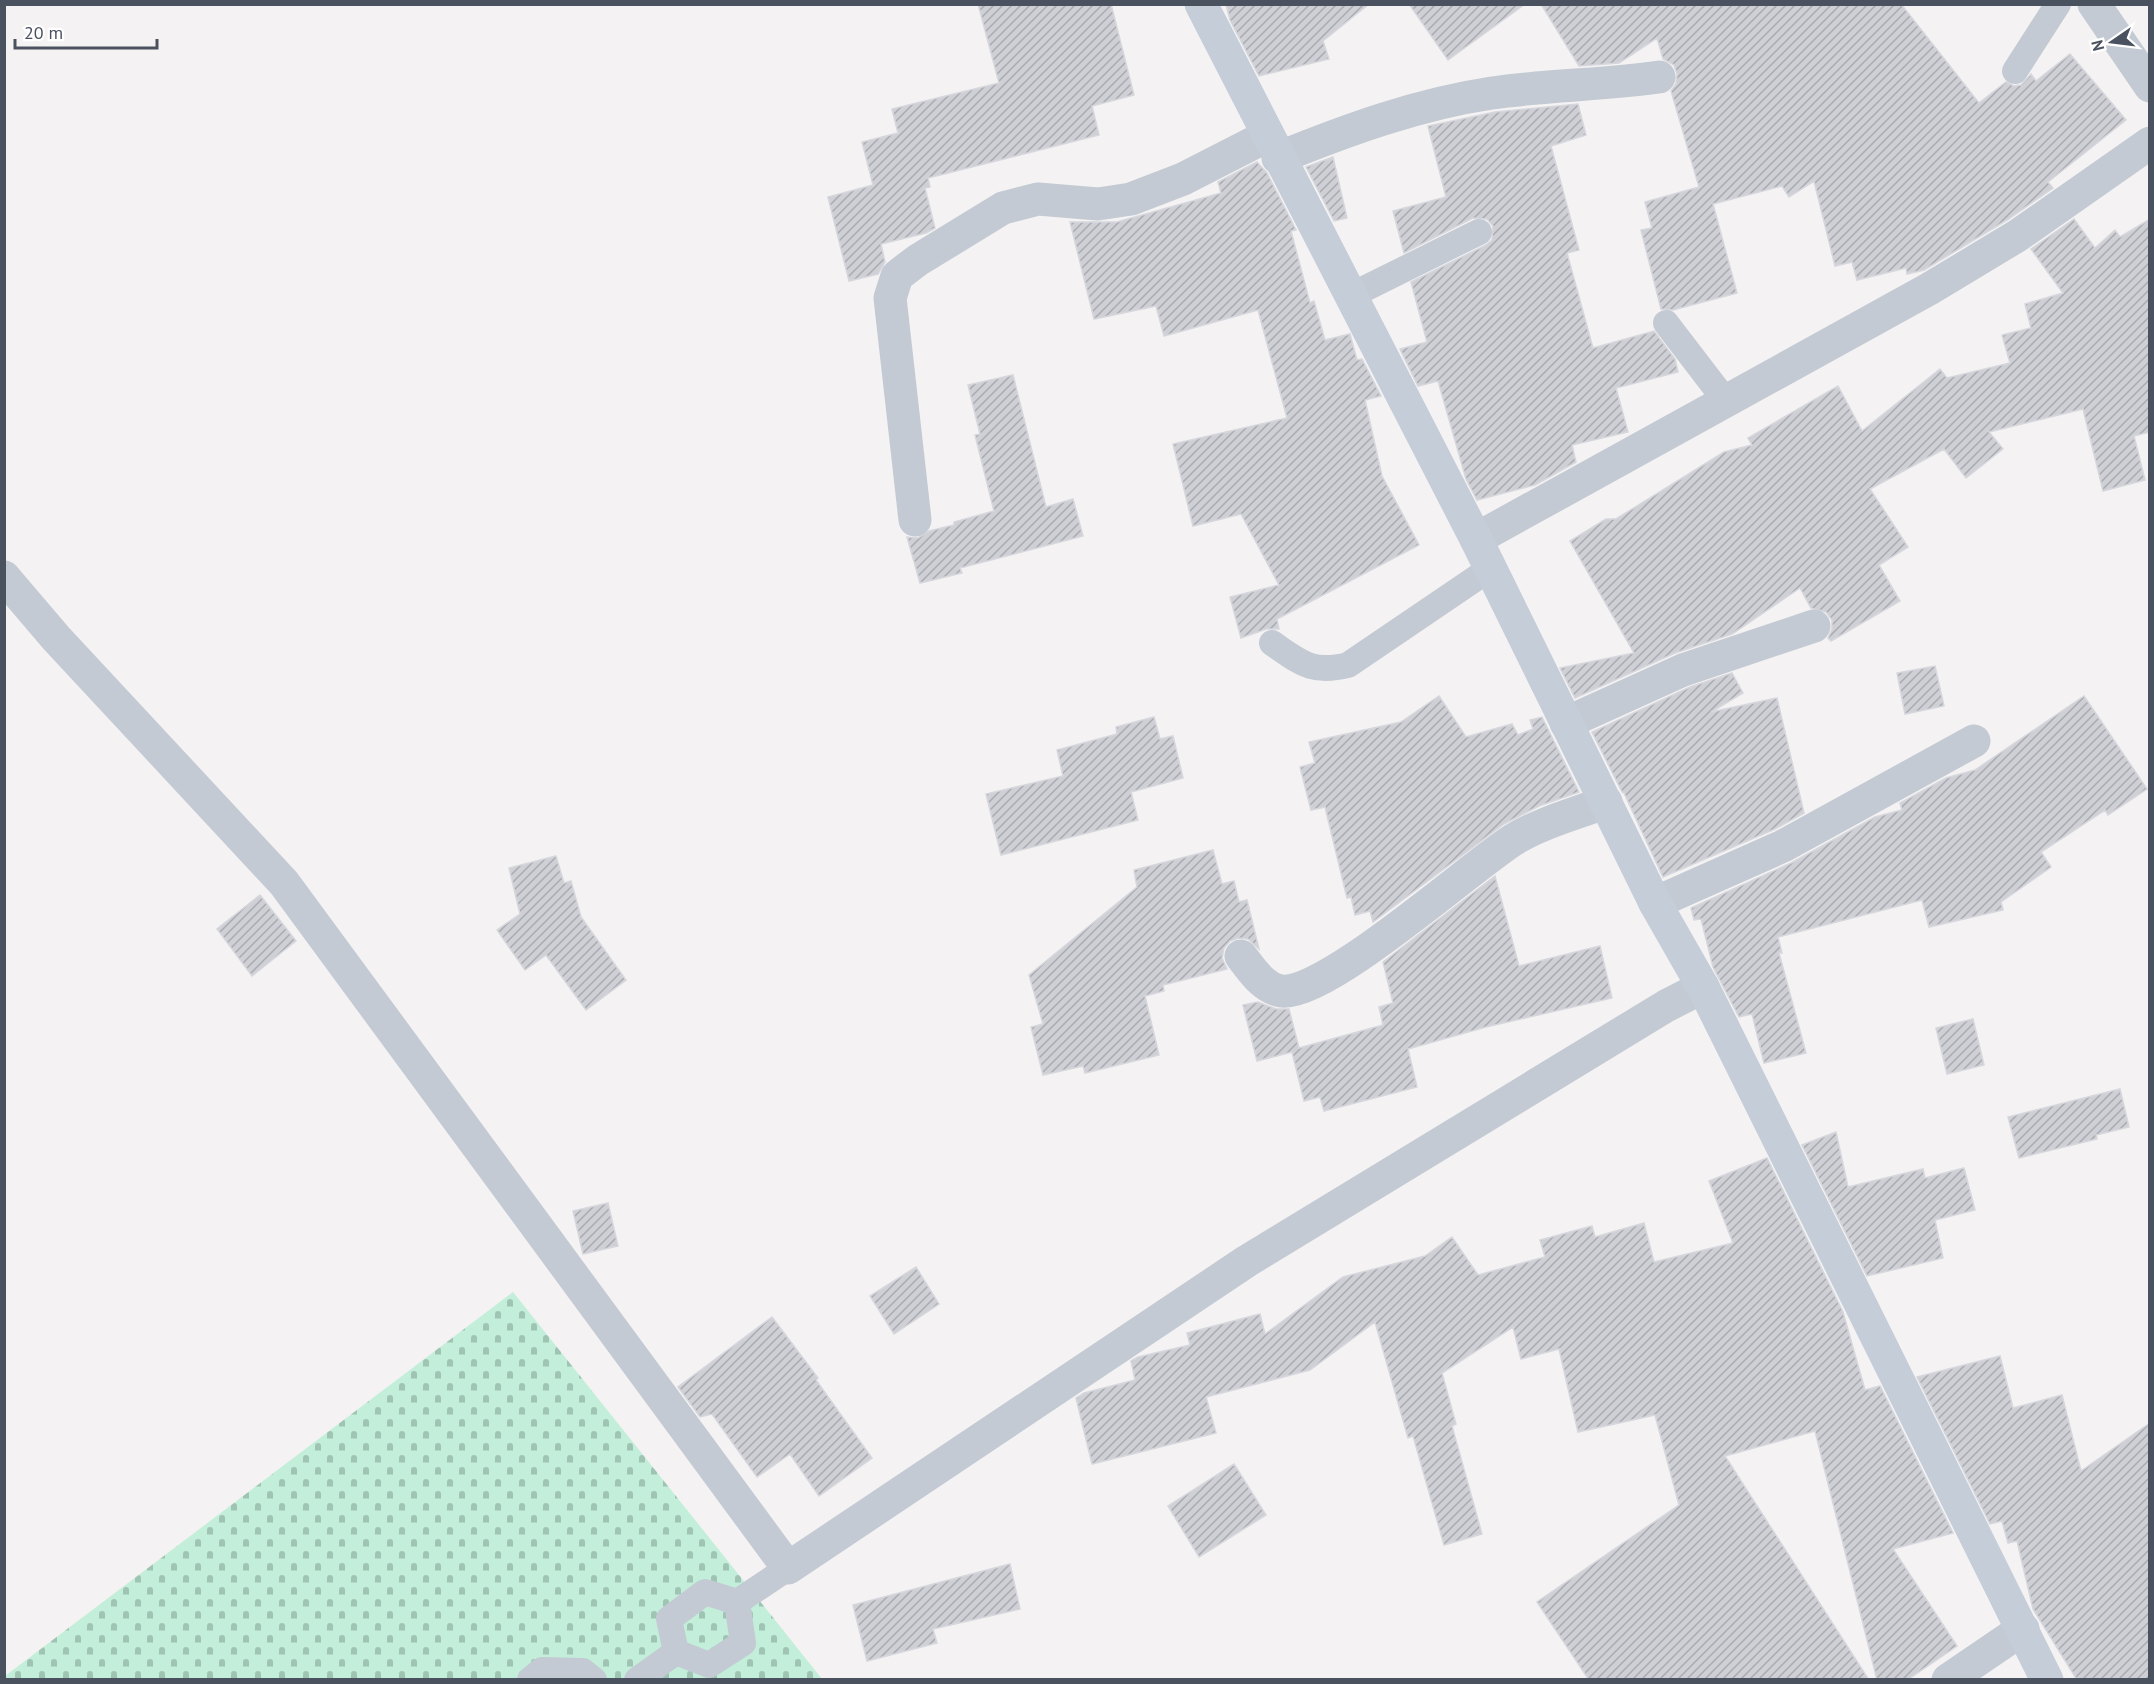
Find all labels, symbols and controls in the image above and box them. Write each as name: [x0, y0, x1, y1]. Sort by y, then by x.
scale bar: [15, 12, 158, 50]
north arrow: [2082, 12, 2142, 72]
text: 20 m: [24, 21, 63, 44]
text: N: [2086, 38, 2108, 53]

